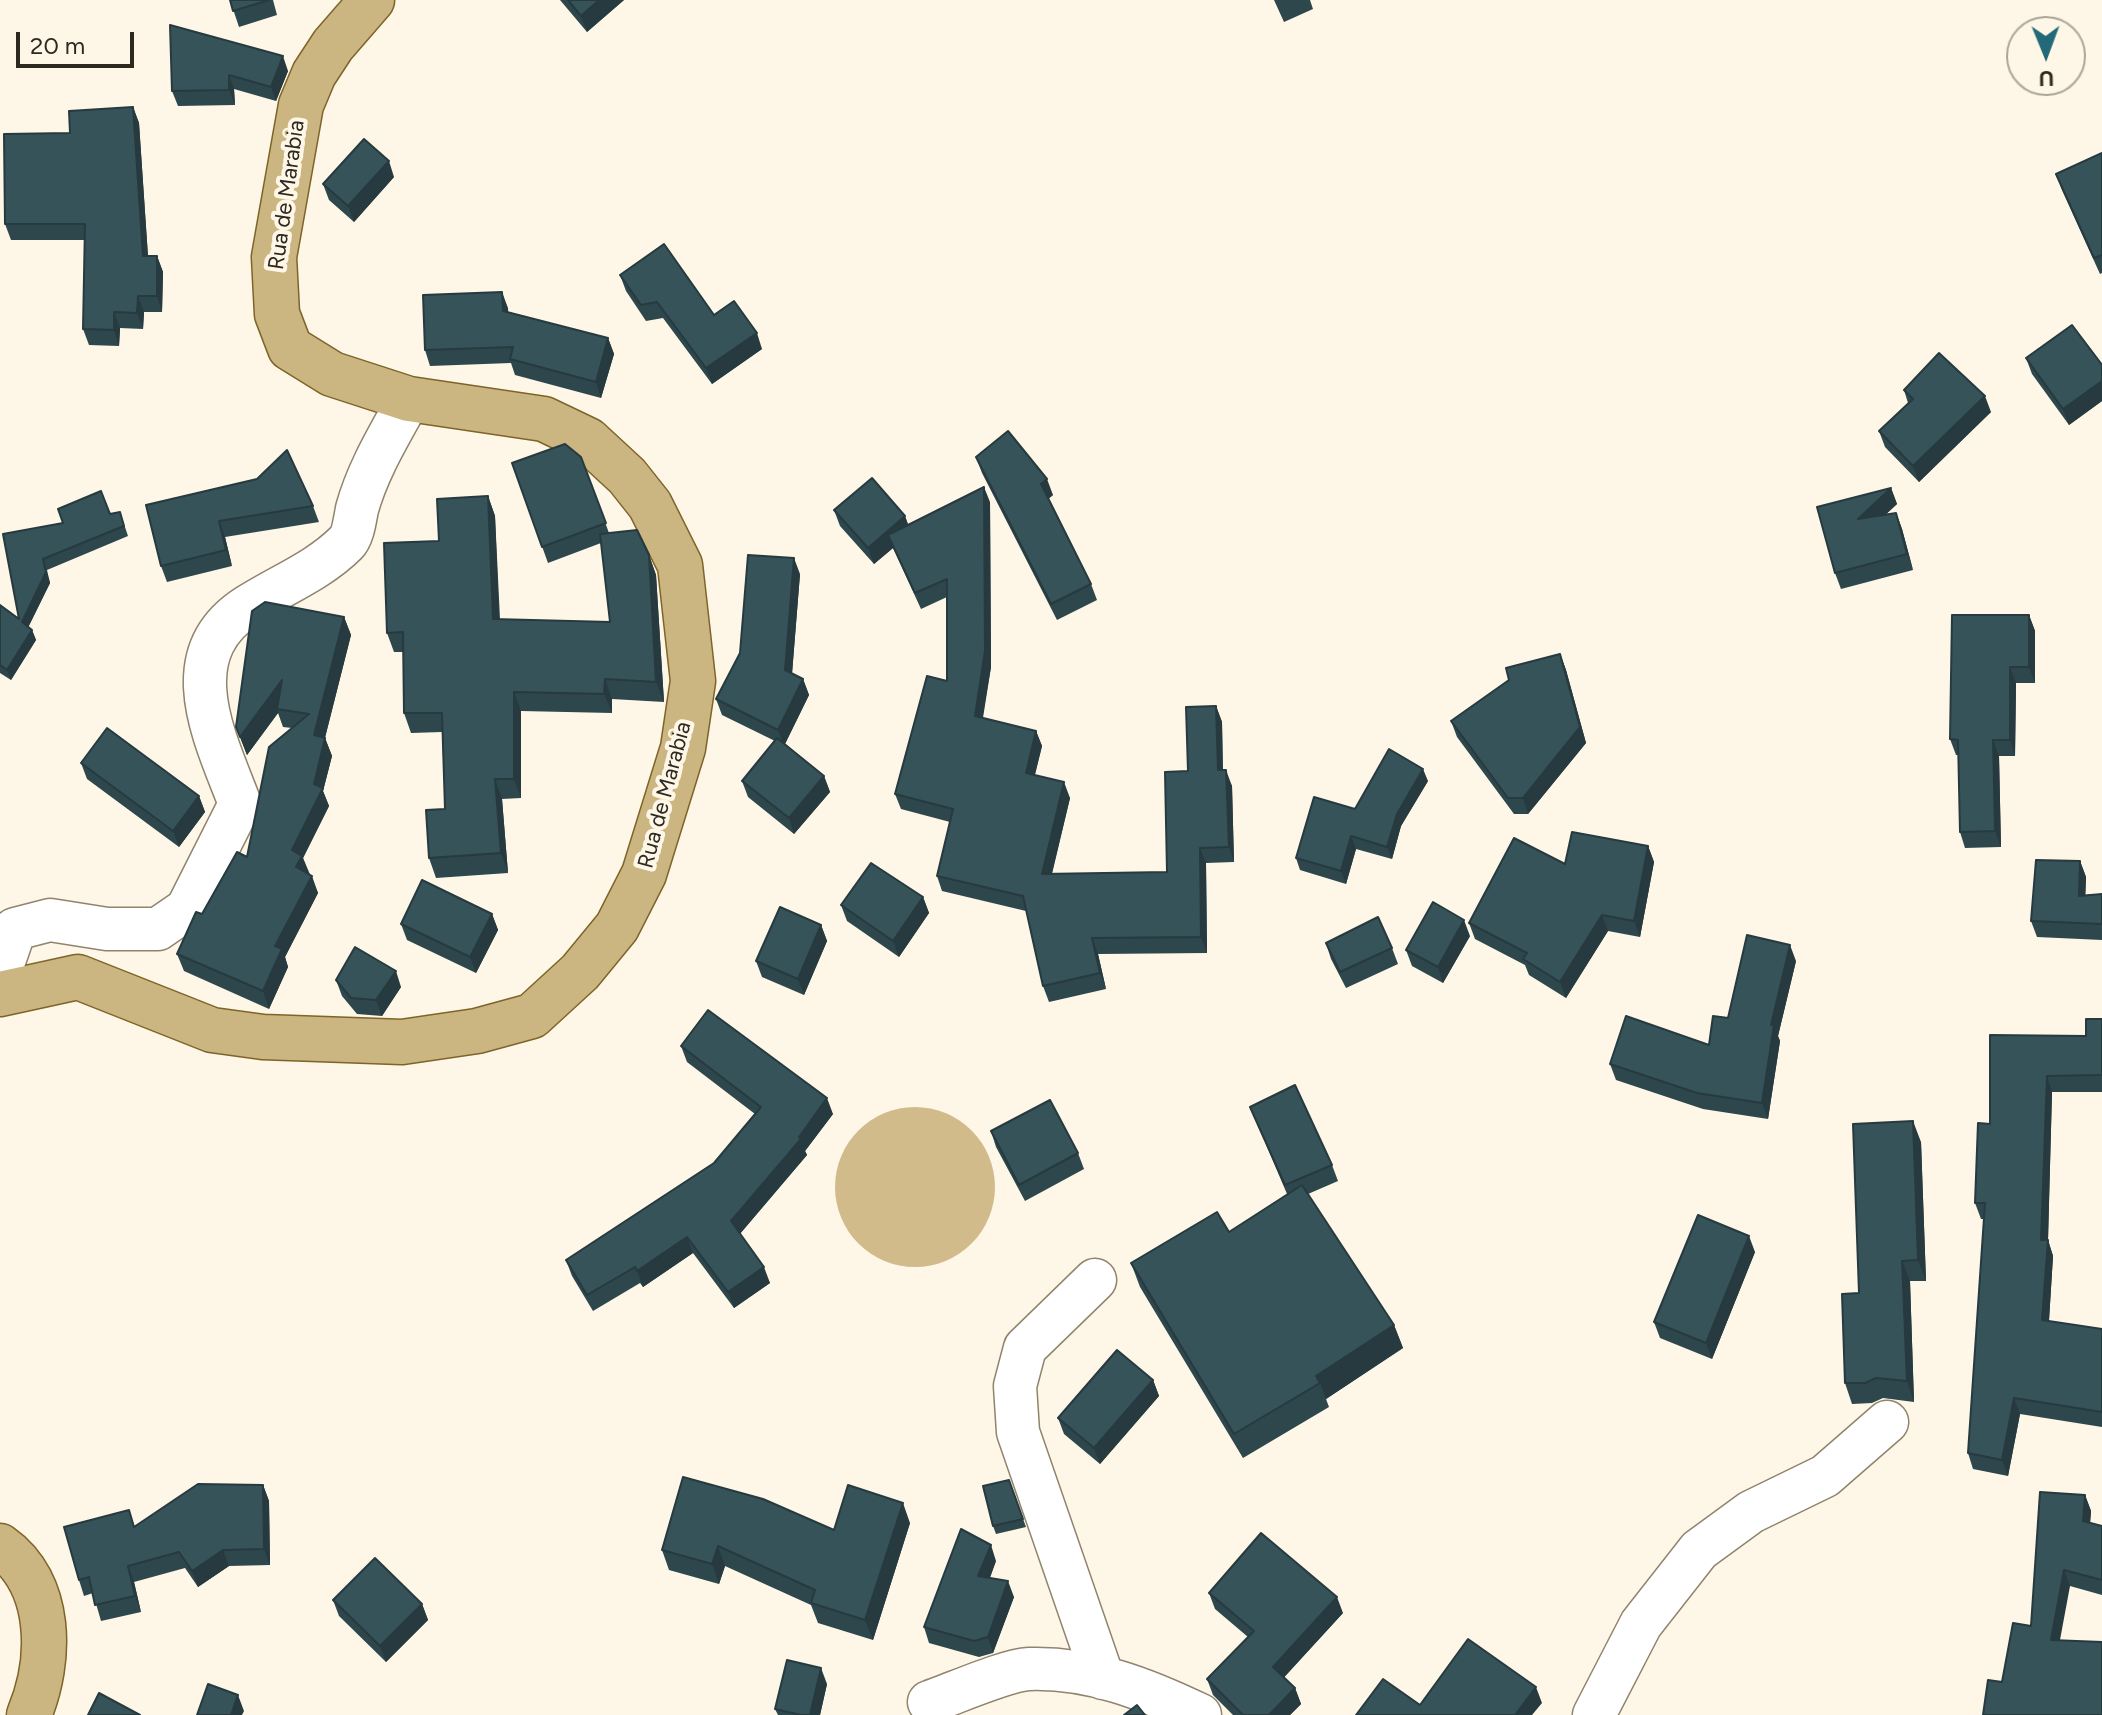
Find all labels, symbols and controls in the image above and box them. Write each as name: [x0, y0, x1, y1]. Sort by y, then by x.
scale bar: [20, 16, 138, 66]
north arrow: [2006, 16, 2086, 96]
text: 20 m: [30, 31, 85, 60]
text: U: [2038, 65, 2054, 92]
street label: Rua de Marabia: [263, 119, 311, 271]
street label: Rua de Marabia: [633, 719, 697, 871]

